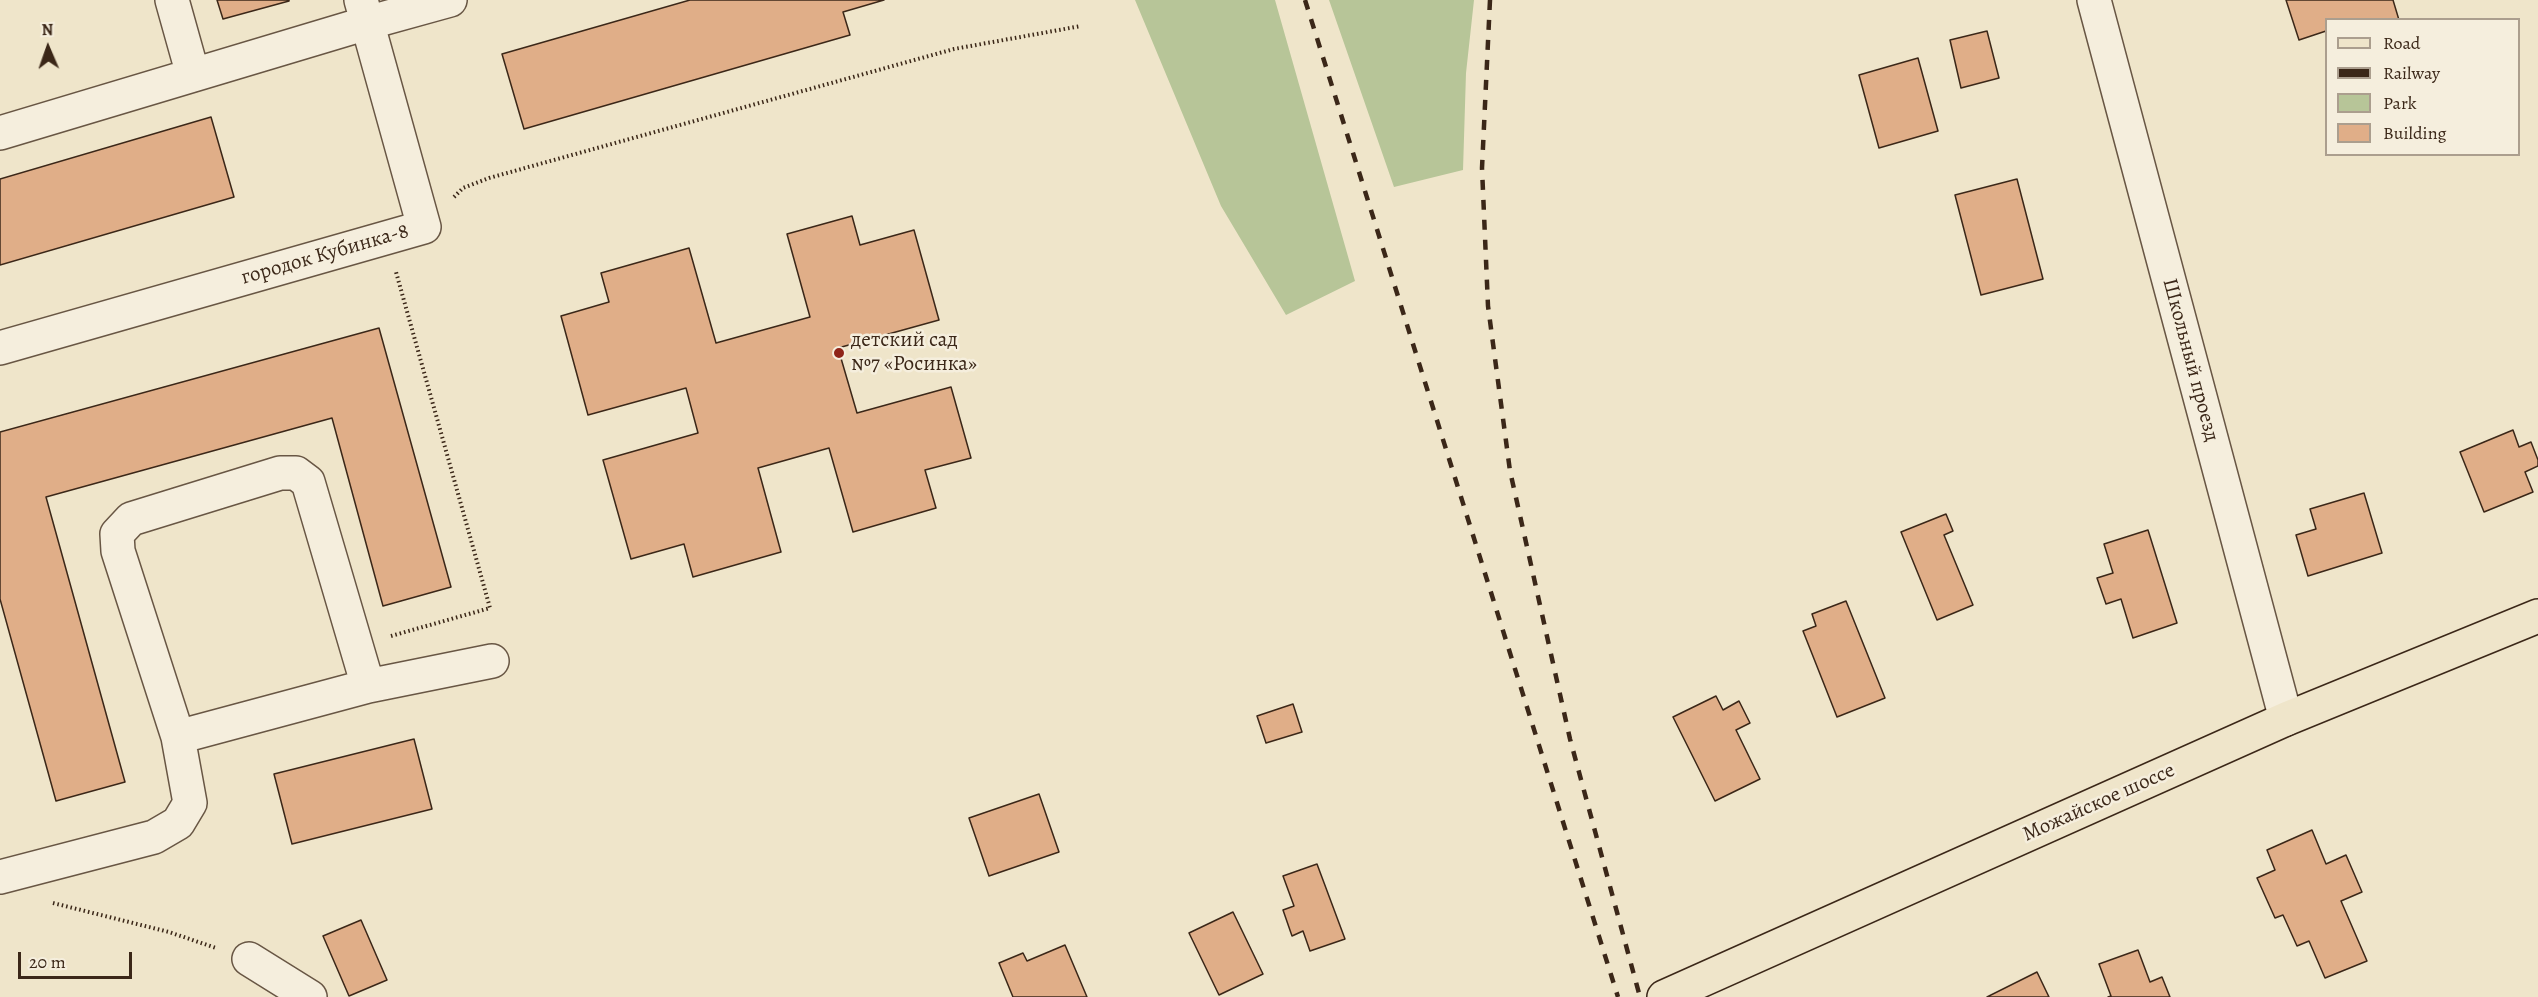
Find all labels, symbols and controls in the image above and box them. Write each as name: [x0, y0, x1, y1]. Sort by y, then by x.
north arrow: [18, 18, 78, 78]
legend: [2325, 18, 2520, 156]
text: N: [41, 19, 54, 41]
text: Road: [2383, 31, 2420, 55]
text: Railway: [2383, 61, 2440, 85]
text: Park: [2383, 91, 2417, 115]
text: Building: [2383, 121, 2447, 145]
street label: городок Кубинка-8: [238, 219, 412, 291]
street label: Школьный проезд: [2156, 276, 2224, 444]
place label: детский сад №7 «Росинка»: [851, 328, 977, 378]
marker: детский сад №7 «Росинка»: [832, 346, 846, 360]
street label: Можайское шоссе: [2019, 758, 2179, 848]
scale bar: [21, 940, 135, 978]
text: 20 m: [29, 950, 66, 974]

